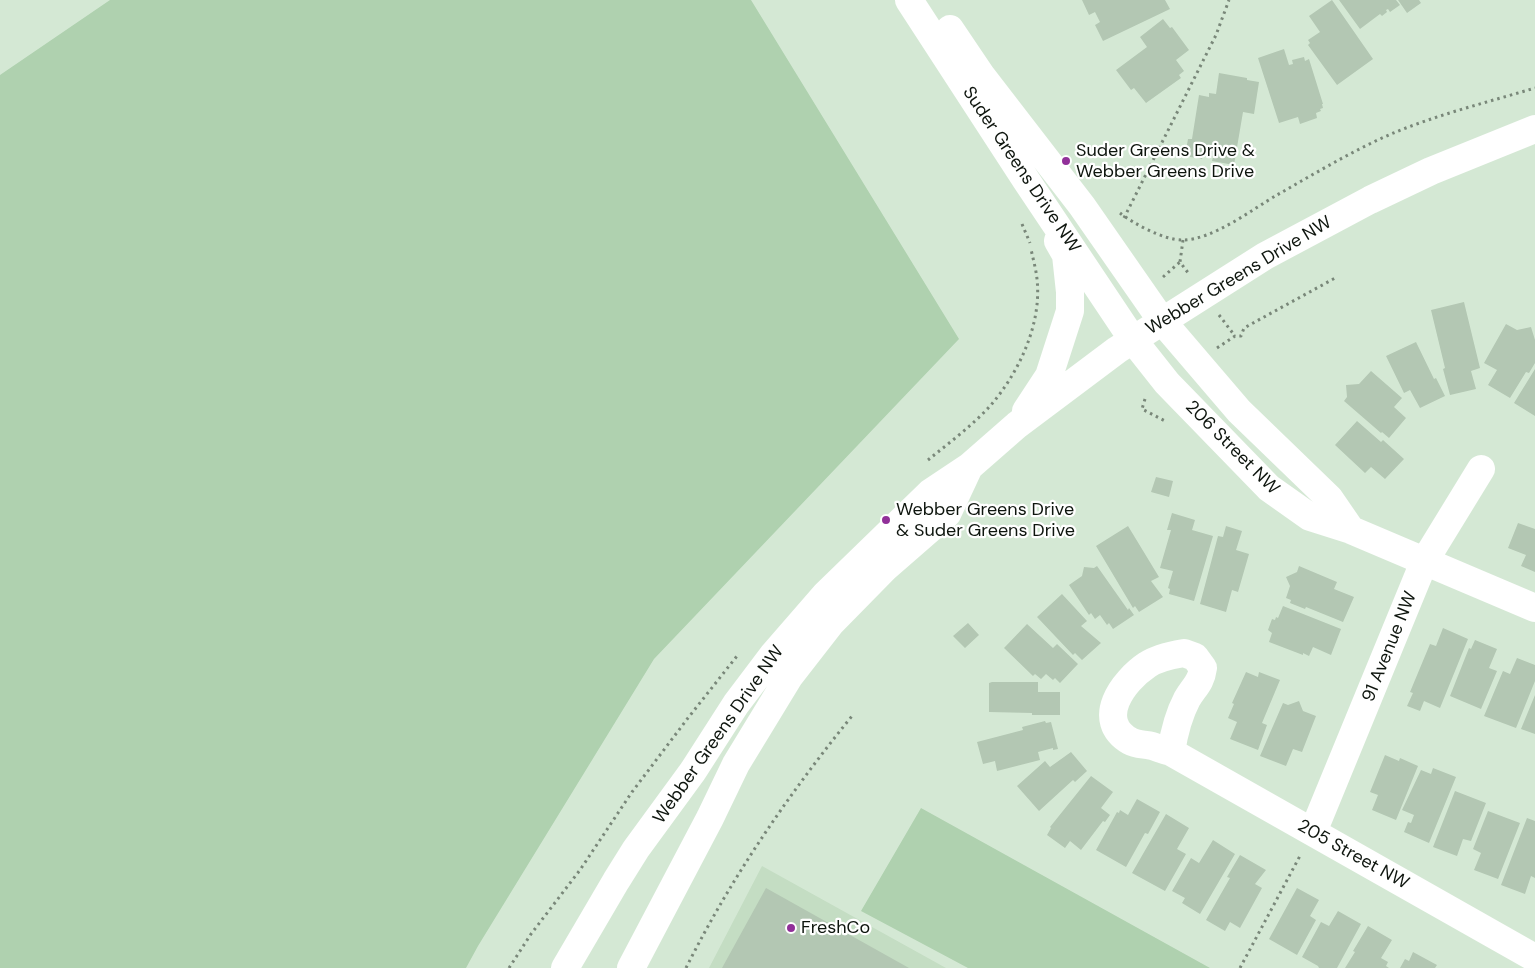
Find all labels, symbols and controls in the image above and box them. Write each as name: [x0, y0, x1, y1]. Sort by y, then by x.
street label: Suder Greens Drive NW: [957, 83, 1085, 257]
place label: Suder Greens Drive & Webber Greens Drive: [1076, 140, 1255, 182]
marker: Suder Greens Drive & Webber Greens Drive: [1060, 155, 1072, 167]
street label: Webber Greens Drive NW: [1142, 212, 1336, 340]
street label: 206 Street NW: [1180, 396, 1284, 500]
place label: Webber Greens Drive & Suder Greens Drive: [896, 499, 1075, 542]
marker: Webber Greens Drive & Suder Greens Drive: [880, 514, 892, 526]
street label: 91 Avenue NW: [1358, 589, 1422, 705]
street label: Webber Greens Drive NW: [649, 642, 789, 828]
street label: 205 Street NW: [1294, 816, 1412, 894]
place label: FreshCo: [801, 917, 870, 939]
marker: FreshCo: [785, 922, 797, 934]

